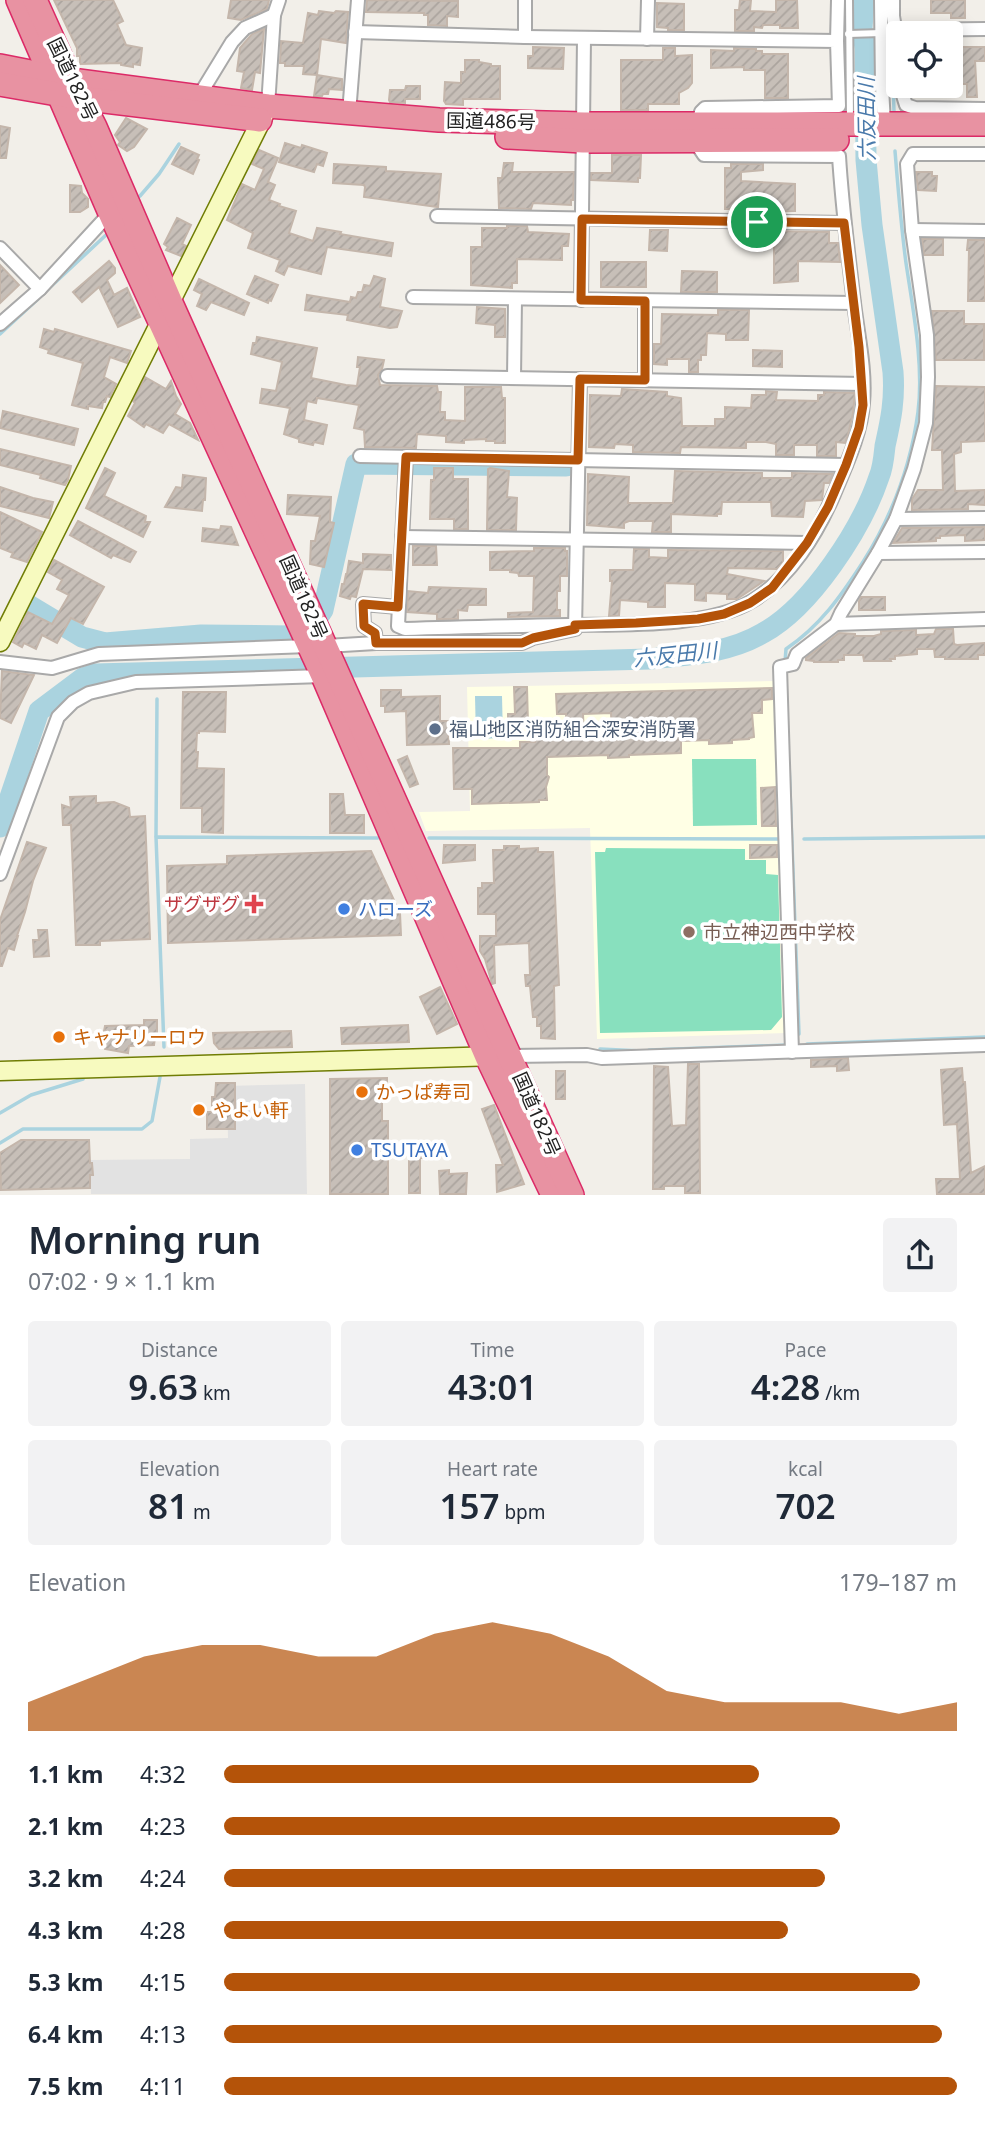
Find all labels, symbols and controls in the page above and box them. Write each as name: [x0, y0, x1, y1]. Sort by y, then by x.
map controls: [886, 21, 963, 98]
button: locate: [886, 21, 963, 98]
street label: 国道182号: [42, 33, 104, 125]
water label: 六反田川: [851, 75, 881, 161]
street label: 国道486号: [446, 107, 536, 135]
pin: [727, 192, 787, 252]
icon: arrive: [738, 203, 776, 241]
street label: 国道182号: [274, 551, 334, 643]
water label: 六反田川: [632, 635, 720, 672]
place label: 福山地区消防組合深安消防署: [449, 716, 696, 742]
marker: 福山地区消防組合深安消防署: [427, 721, 443, 737]
place label: ザグザグ: [164, 891, 240, 917]
marker: ザグザグ: [246, 896, 262, 912]
place label: ハローズ: [358, 896, 433, 922]
marker: ハローズ: [336, 901, 352, 917]
place label: 市立神辺西中学校: [703, 919, 855, 945]
marker: 市立神辺西中学校: [681, 924, 697, 940]
place label: キャナリーロウ: [73, 1024, 206, 1050]
marker: キャナリーロウ: [51, 1029, 67, 1045]
street label: 国道182号: [507, 1068, 567, 1160]
place label: かっぱ寿司: [376, 1079, 471, 1105]
marker: かっぱ寿司: [354, 1084, 370, 1100]
place label: やよい軒: [213, 1097, 289, 1123]
marker: やよい軒: [191, 1102, 207, 1118]
place label: TSUTAYA: [371, 1137, 449, 1163]
marker: TSUTAYA: [349, 1142, 365, 1158]
text: Morning run: [28, 1213, 261, 1265]
button: share: [883, 1218, 957, 1292]
text: 07:02 · 9 × 1.1 km: [28, 1265, 215, 1297]
text: Distance: [141, 1337, 218, 1363]
text: Time: [471, 1337, 514, 1363]
text: Pace: [785, 1337, 827, 1363]
text: 9.63: [128, 1363, 198, 1410]
text: 43:01: [448, 1363, 537, 1410]
text: 4:28: [751, 1363, 820, 1410]
text: km: [198, 1380, 231, 1406]
text: /km: [820, 1380, 860, 1406]
text: Elevation: [139, 1456, 220, 1482]
text: Heart rate: [447, 1456, 538, 1482]
text: kcal: [788, 1456, 823, 1482]
text: 81: [148, 1482, 188, 1529]
text: 157: [439, 1482, 499, 1529]
text: 702: [775, 1482, 836, 1529]
text: m: [188, 1499, 211, 1525]
text: bpm: [499, 1499, 546, 1525]
text: Elevation: [28, 1566, 126, 1598]
text: 179–187 m: [839, 1566, 957, 1598]
text: 1.1 km: [28, 1758, 103, 1790]
text: 4:32: [140, 1758, 186, 1790]
text: 2.1 km: [28, 1810, 103, 1842]
text: 4:23: [140, 1810, 186, 1842]
text: 3.2 km: [28, 1862, 103, 1894]
text: 4:24: [140, 1862, 186, 1894]
text: 4.3 km: [28, 1914, 103, 1946]
text: 4:28: [140, 1914, 186, 1946]
text: 5.3 km: [28, 1966, 103, 1998]
text: 4:15: [140, 1966, 186, 1998]
text: 6.4 km: [28, 2018, 103, 2050]
text: 4:13: [140, 2018, 186, 2050]
text: 7.5 km: [28, 2070, 103, 2102]
text: 4:11: [140, 2070, 186, 2102]

